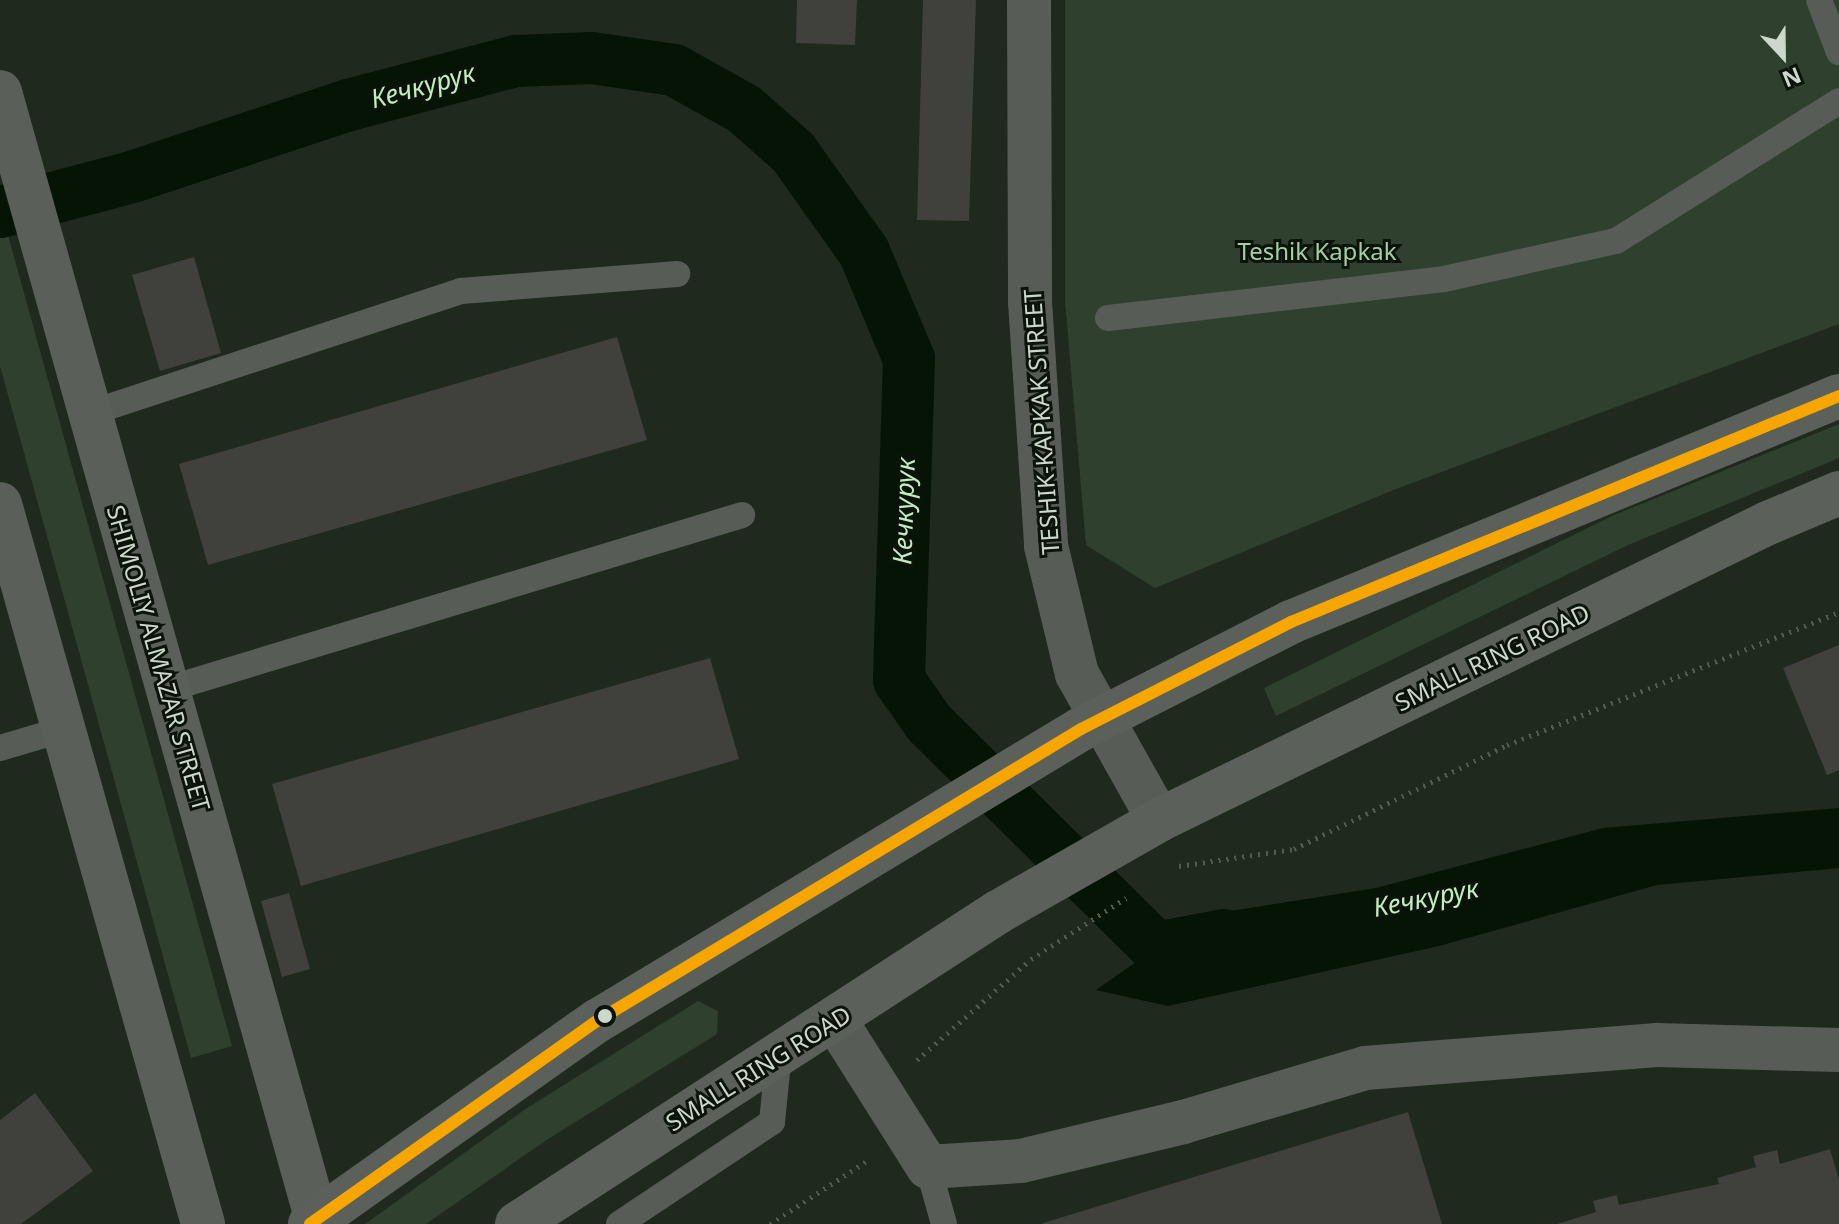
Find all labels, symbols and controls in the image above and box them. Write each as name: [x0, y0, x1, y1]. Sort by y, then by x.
north arrow: [1743, 16, 1823, 96]
water label: Кечкурук: [367, 57, 479, 115]
text: N: [1778, 61, 1806, 96]
park label: Teshik Kapkak: [1238, 237, 1396, 265]
street label: TESHIK-KAPKAK STREET: [1017, 288, 1065, 556]
water label: Кечкурук: [887, 457, 921, 565]
street label: SHIMOLIY ALMAZAR STREET: [101, 502, 217, 814]
street label: SMALL RING ROAD: [1390, 597, 1594, 717]
water label: Кечкурук: [1371, 873, 1481, 923]
street label: SMALL RING ROAD: [660, 999, 856, 1137]
unlabelled marker: [597, 1008, 613, 1024]

